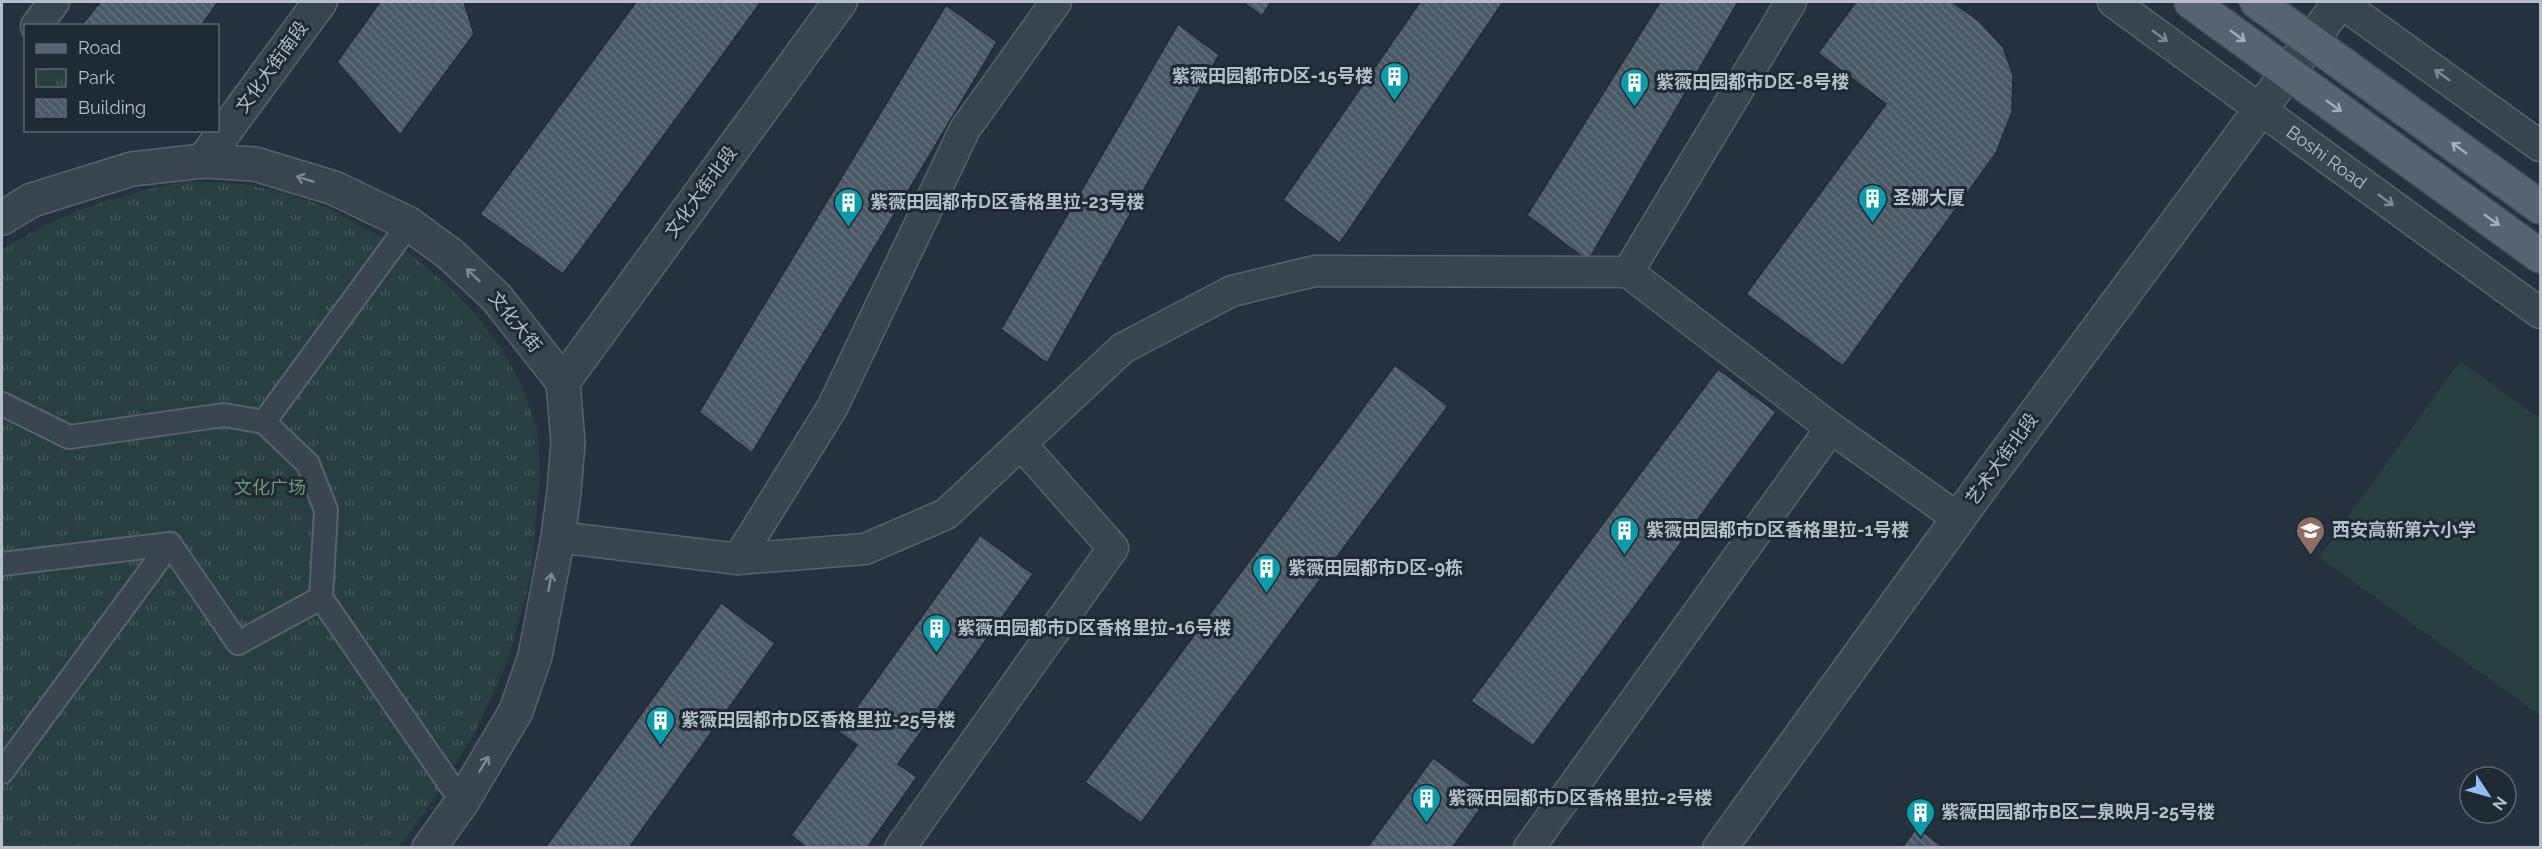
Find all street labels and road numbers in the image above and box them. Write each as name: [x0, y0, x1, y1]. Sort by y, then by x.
street label: 文化大街南段: [231, 17, 312, 117]
street label: Boshi Road: [2283, 121, 2371, 193]
street label: 文化大街北段: [660, 142, 741, 242]
street label: 文化大街: [485, 287, 546, 356]
street label: 艺术大街北段: [1961, 409, 2042, 509]

